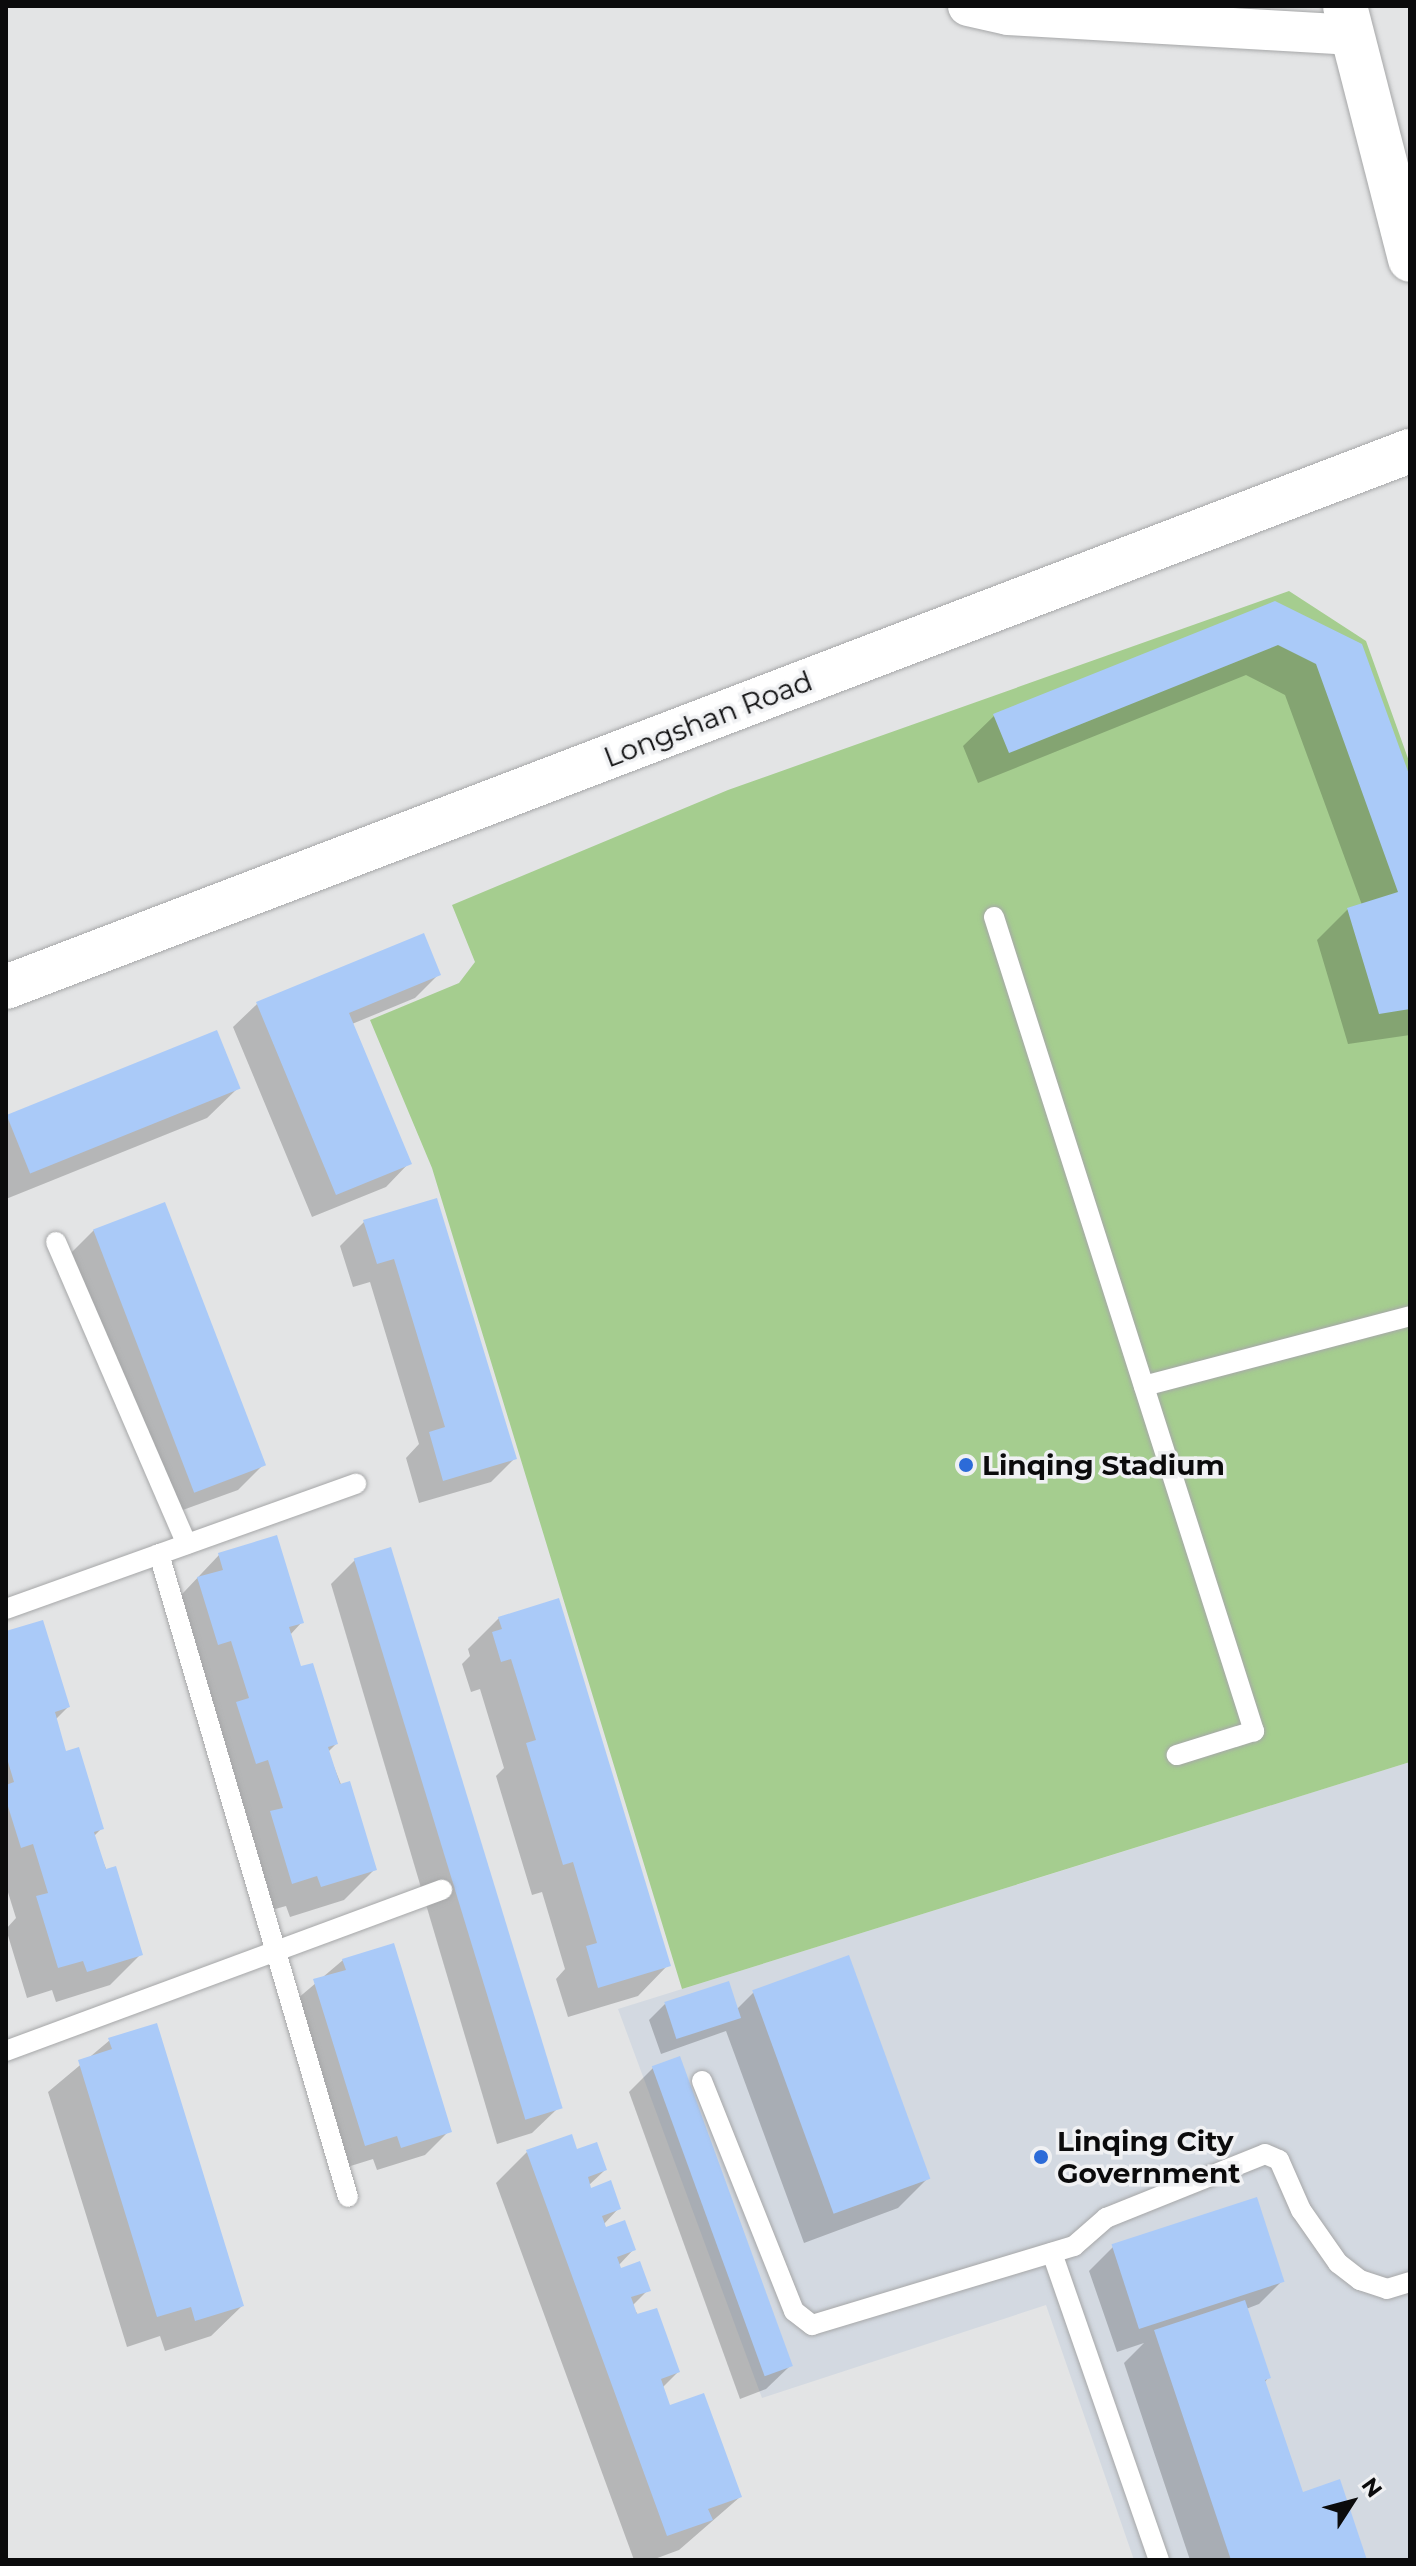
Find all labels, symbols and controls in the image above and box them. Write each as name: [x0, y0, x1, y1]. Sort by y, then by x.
street label: Longshan Road: [599, 664, 817, 774]
place label: Linqing Stadium: [982, 1448, 1225, 1482]
marker: Linqing Stadium: [957, 1456, 975, 1474]
place label: Linqing City Government: [1057, 2124, 1240, 2190]
marker: Linqing City Government: [1032, 2148, 1050, 2166]
north arrow: [1312, 2462, 1392, 2542]
text: N: [1356, 2472, 1388, 2503]

